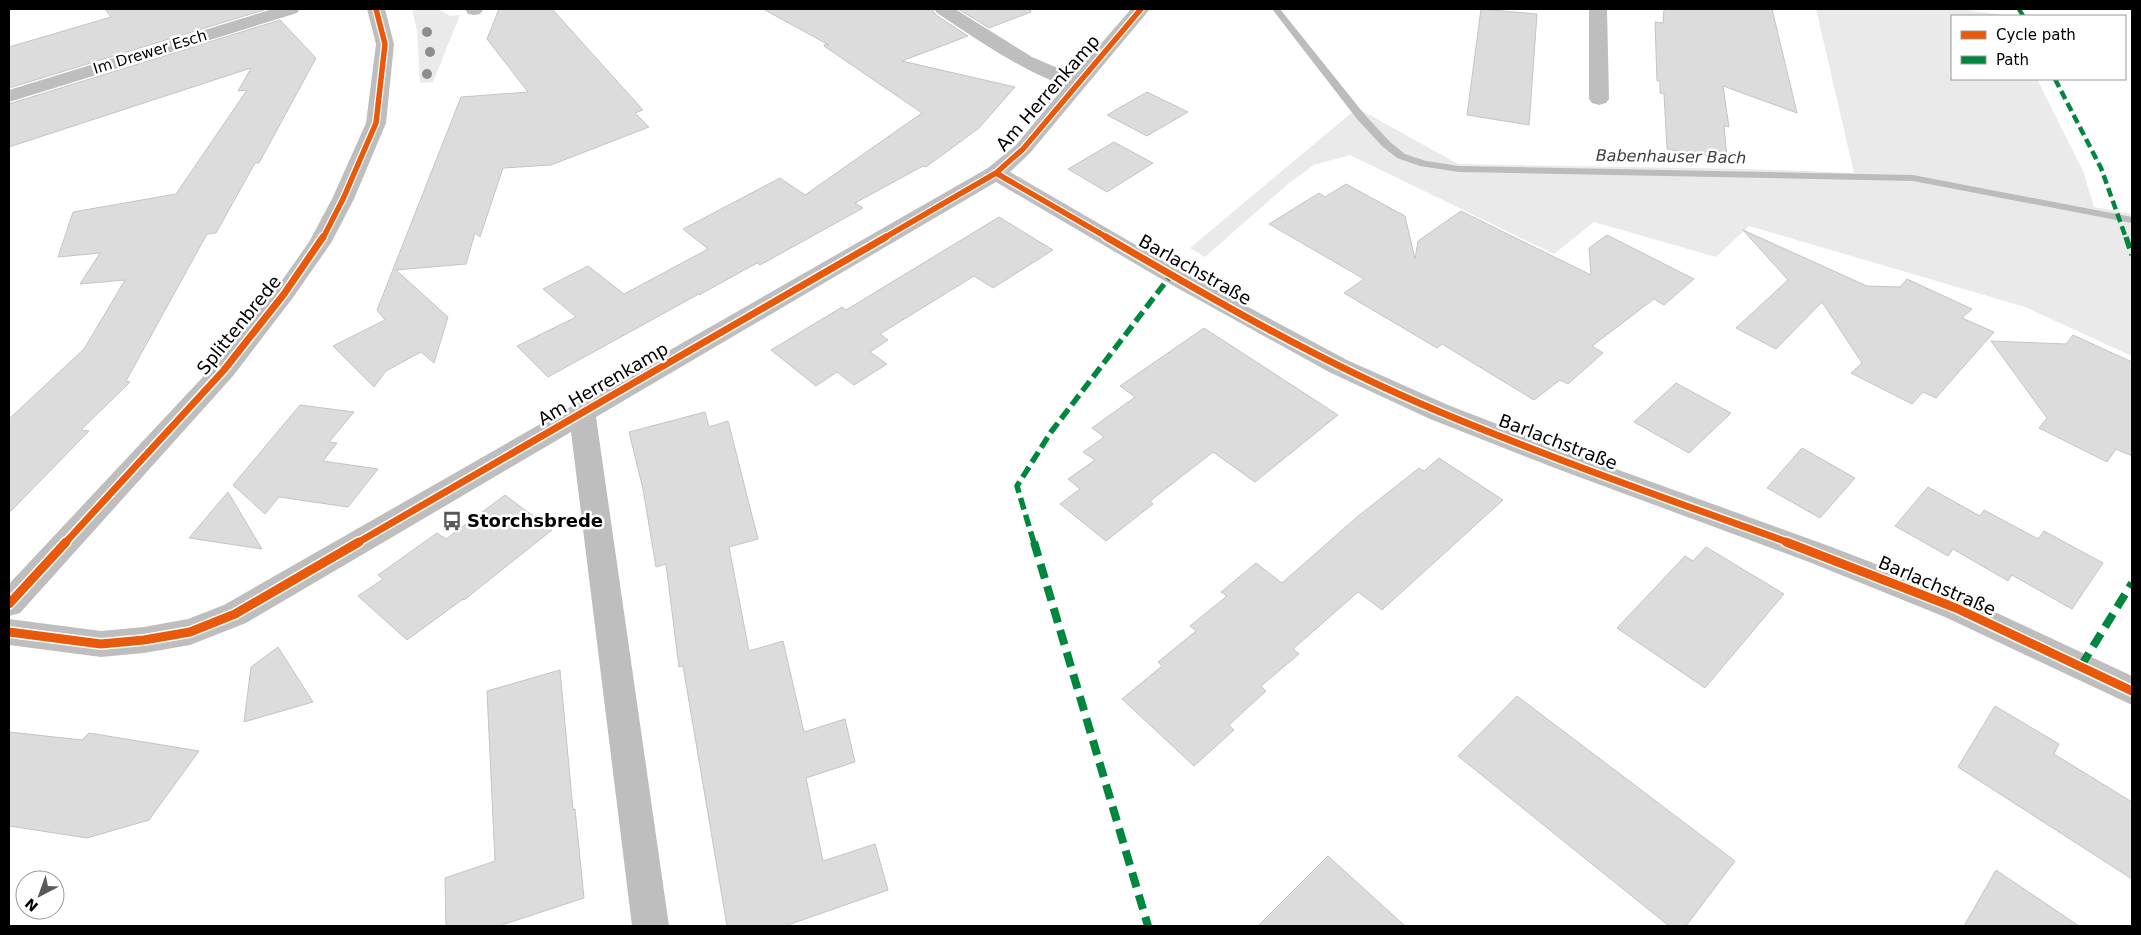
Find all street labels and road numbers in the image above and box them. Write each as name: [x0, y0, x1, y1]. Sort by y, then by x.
street label: Im Drewer Esch: [91, 26, 209, 78]
street label: Am Herrenkamp: [992, 30, 1104, 155]
street label: Barlachstraße: [1135, 230, 1255, 309]
street label: Splittenbrede: [192, 271, 285, 378]
street label: Am Herrenkamp: [534, 338, 672, 429]
street label: Barlachstraße: [1496, 409, 1620, 474]
street label: Barlachstraße: [1875, 551, 1999, 620]

